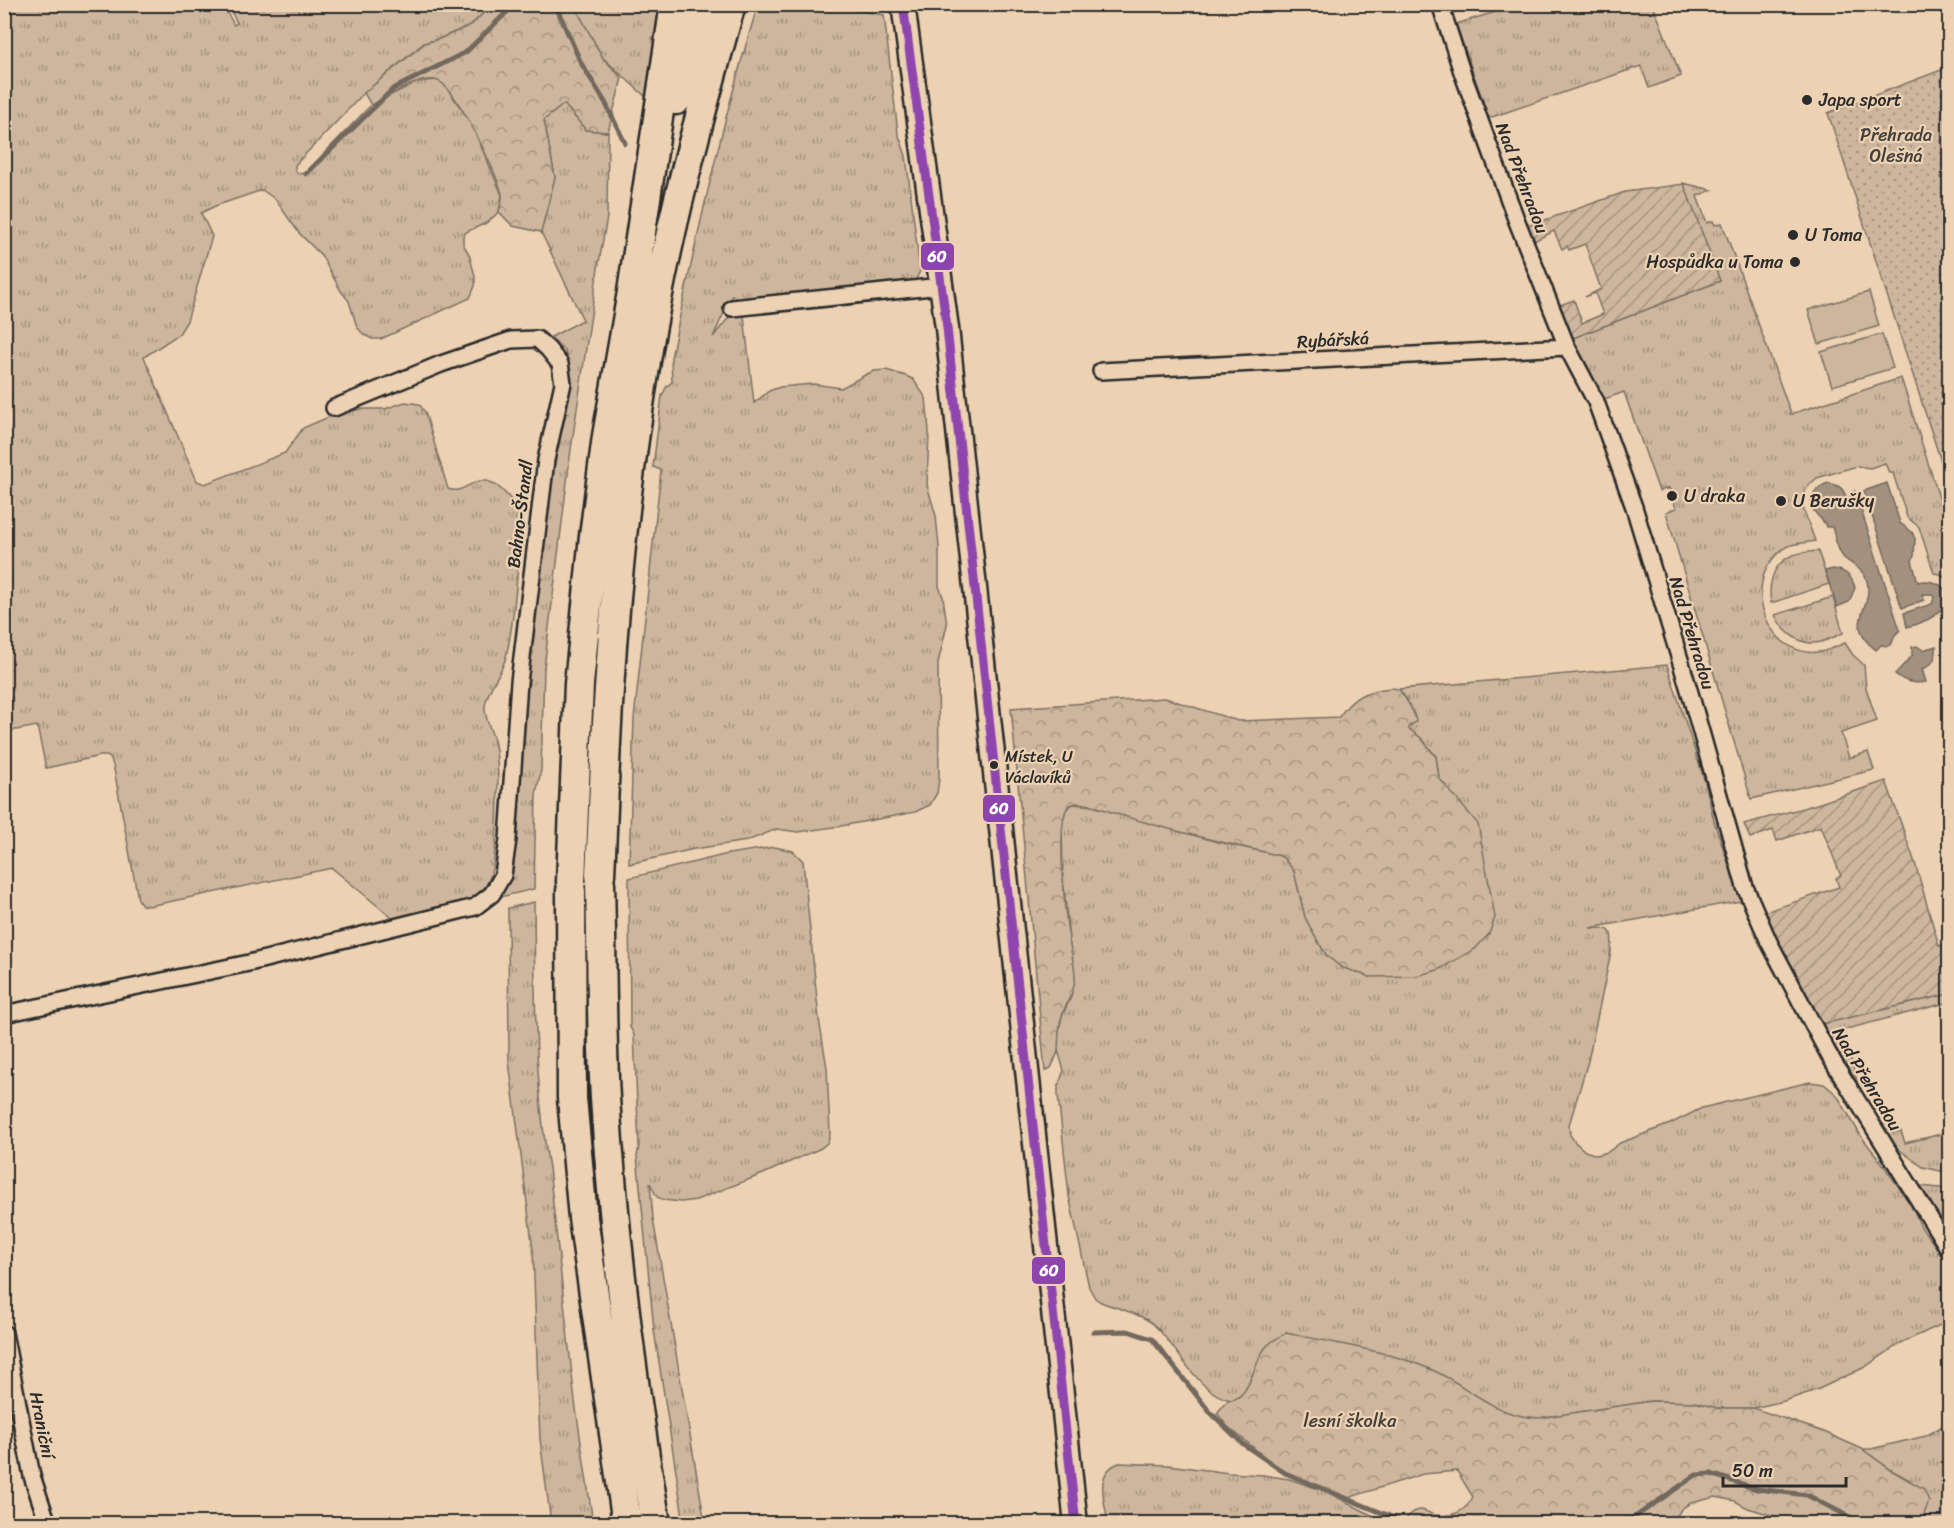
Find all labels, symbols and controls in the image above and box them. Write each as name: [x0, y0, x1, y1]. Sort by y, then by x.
place label: Japa sport: [1818, 84, 1902, 116]
marker: Japa sport: [1800, 93, 1814, 107]
street label: Nad Přehradou: [1486, 118, 1558, 239]
park label: Přehrada Olešná: [1860, 119, 1932, 172]
place label: U Toma: [1805, 219, 1863, 251]
marker: U Toma: [1786, 228, 1800, 242]
line badge: 60: [920, 242, 955, 271]
text: 60: [926, 242, 947, 271]
place label: Hospůdka u Toma: [1646, 246, 1784, 278]
marker: Hospůdka u Toma: [1788, 255, 1802, 269]
street label: Rybářská: [1296, 322, 1370, 358]
street label: Bahno-Štandl: [497, 457, 543, 570]
place label: U draka: [1684, 480, 1746, 512]
place label: U Berušky: [1793, 485, 1875, 517]
marker: U draka: [1665, 489, 1679, 503]
marker: U Berušky: [1774, 494, 1788, 508]
street label: Nad Přehradou: [1660, 572, 1725, 694]
place label: Místek, U Václavíků: [1005, 742, 1073, 792]
marker: Místek, U Václavíků: [988, 759, 1000, 771]
line badge: 60: [982, 794, 1016, 823]
text: 60: [988, 794, 1009, 823]
street label: Nad Přehradou: [1823, 1021, 1911, 1138]
line badge: 60: [1031, 1256, 1066, 1285]
text: 60: [1038, 1256, 1059, 1285]
street label: Hraniční: [20, 1389, 65, 1463]
park label: lesní školka: [1304, 1405, 1397, 1437]
scale bar: [1723, 1450, 1846, 1488]
text: 50 m: [1732, 1455, 1773, 1487]

